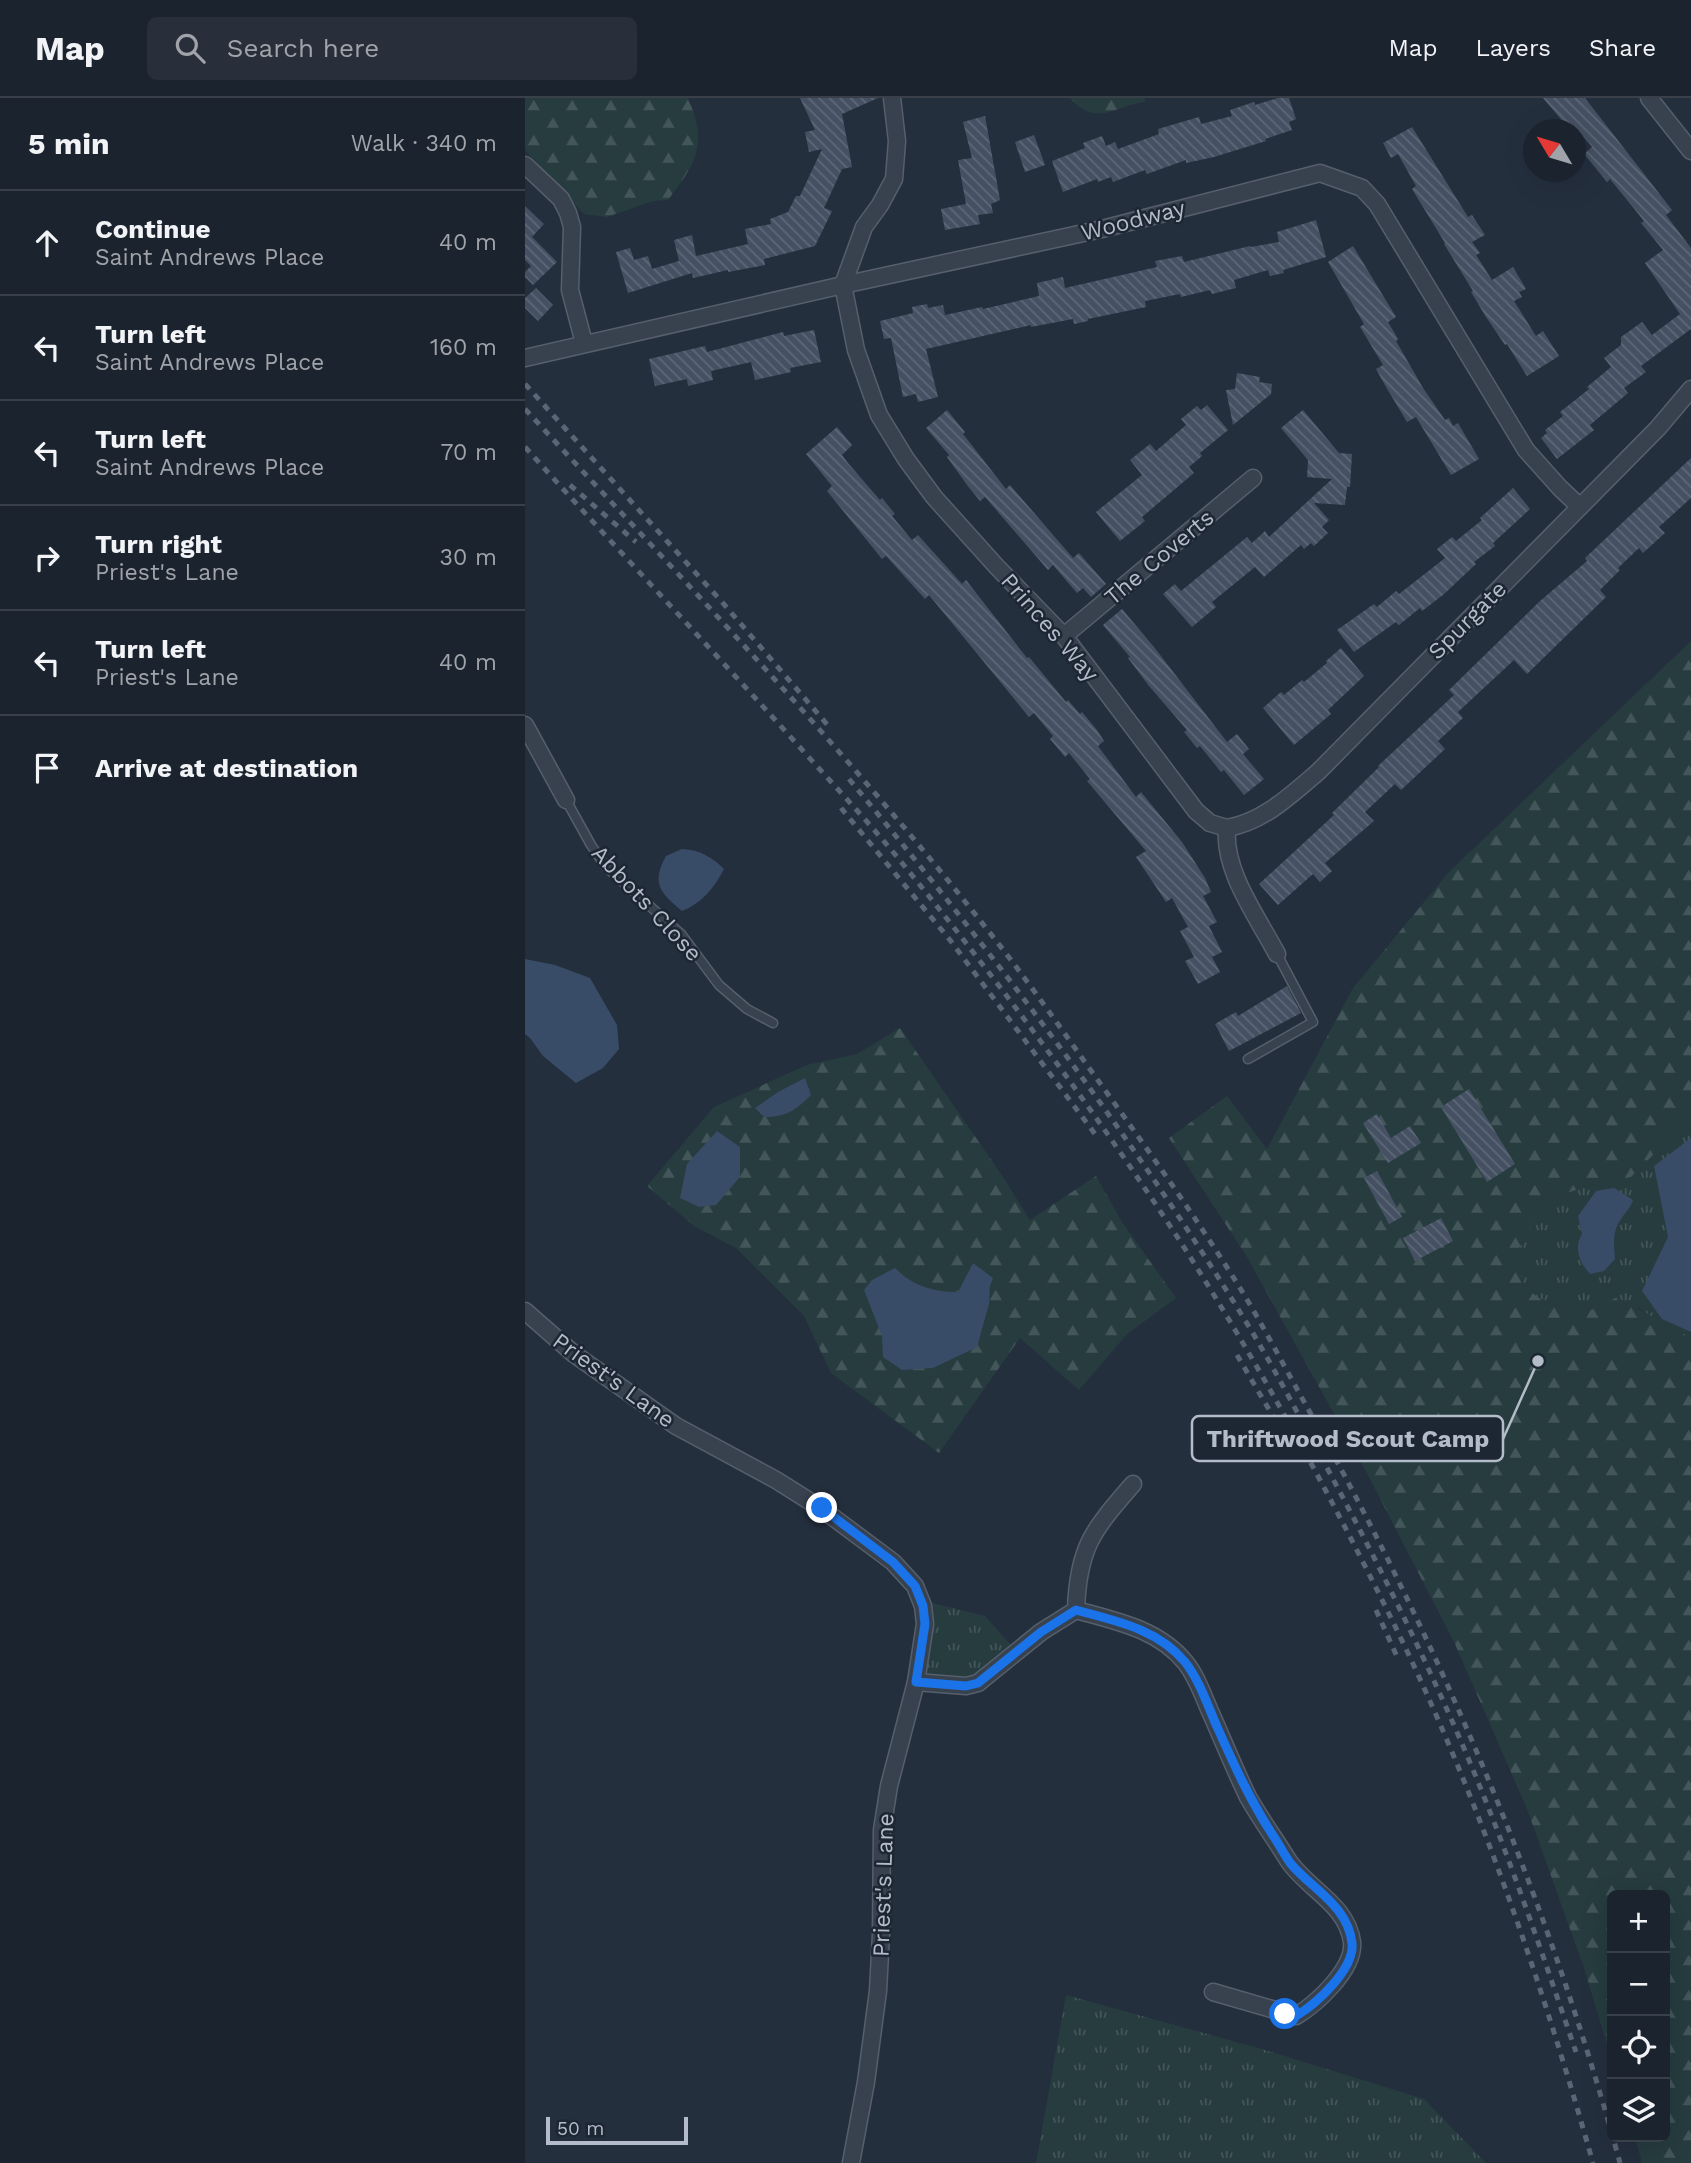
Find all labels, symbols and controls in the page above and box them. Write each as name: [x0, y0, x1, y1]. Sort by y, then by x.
search box: [147, 17, 637, 80]
text: Map: [35, 29, 105, 68]
icon: search: [171, 29, 209, 67]
text: Search here: [227, 33, 379, 63]
text: Map: [1389, 34, 1437, 62]
text: Layers: [1475, 34, 1551, 62]
text: Share: [1589, 34, 1656, 62]
north arrow: [1523, 119, 1586, 182]
text: 5 min: [28, 126, 110, 161]
text: Walk · 340 m: [351, 130, 497, 157]
street label: Woodway: [1078, 194, 1188, 246]
text: Continue: [95, 214, 211, 244]
icon: ahead: [28, 224, 66, 262]
text: 40 m: [439, 229, 497, 256]
text: Saint Andrews Place: [95, 244, 324, 271]
text: Turn left: [95, 319, 206, 349]
icon: left: [28, 329, 66, 367]
text: 160 m: [430, 334, 497, 361]
text: Saint Andrews Place: [95, 349, 324, 376]
text: Turn left: [95, 424, 206, 454]
icon: left: [28, 434, 66, 472]
text: 70 m: [440, 439, 497, 466]
text: Saint Andrews Place: [95, 454, 324, 481]
street label: The Coverts: [1099, 504, 1219, 611]
text: Turn right: [95, 529, 222, 559]
icon: right: [28, 539, 66, 577]
text: 30 m: [440, 544, 497, 571]
text: Priest's Lane: [95, 559, 239, 586]
street label: Princes Way: [995, 568, 1104, 687]
street label: Spurgate: [1423, 576, 1512, 665]
text: Turn left: [95, 634, 206, 664]
icon: left: [28, 644, 66, 682]
text: 40 m: [439, 649, 497, 676]
text: Priest's Lane: [95, 664, 239, 691]
icon: arrive: [28, 749, 66, 787]
text: Arrive at destination: [95, 753, 358, 783]
street label: Abbots Close: [586, 840, 707, 967]
street label: Priest's Lane: [548, 1327, 680, 1434]
callout: Thriftwood Scout Camp: [1192, 1416, 1503, 1461]
text: Thriftwood Scout Camp: [1207, 1425, 1489, 1453]
route end: [806, 1492, 837, 1523]
street label: Priest's Lane: [867, 1813, 900, 1957]
map controls: [1607, 1890, 1670, 2142]
button: +: [1607, 1890, 1670, 1953]
button: −: [1607, 1953, 1670, 2016]
route start: [1269, 1998, 1300, 2029]
button: locate: [1607, 2016, 1670, 2079]
button: layers: [1607, 2079, 1670, 2142]
scale bar: [546, 2114, 688, 2146]
text: 50 m: [557, 2117, 604, 2140]

